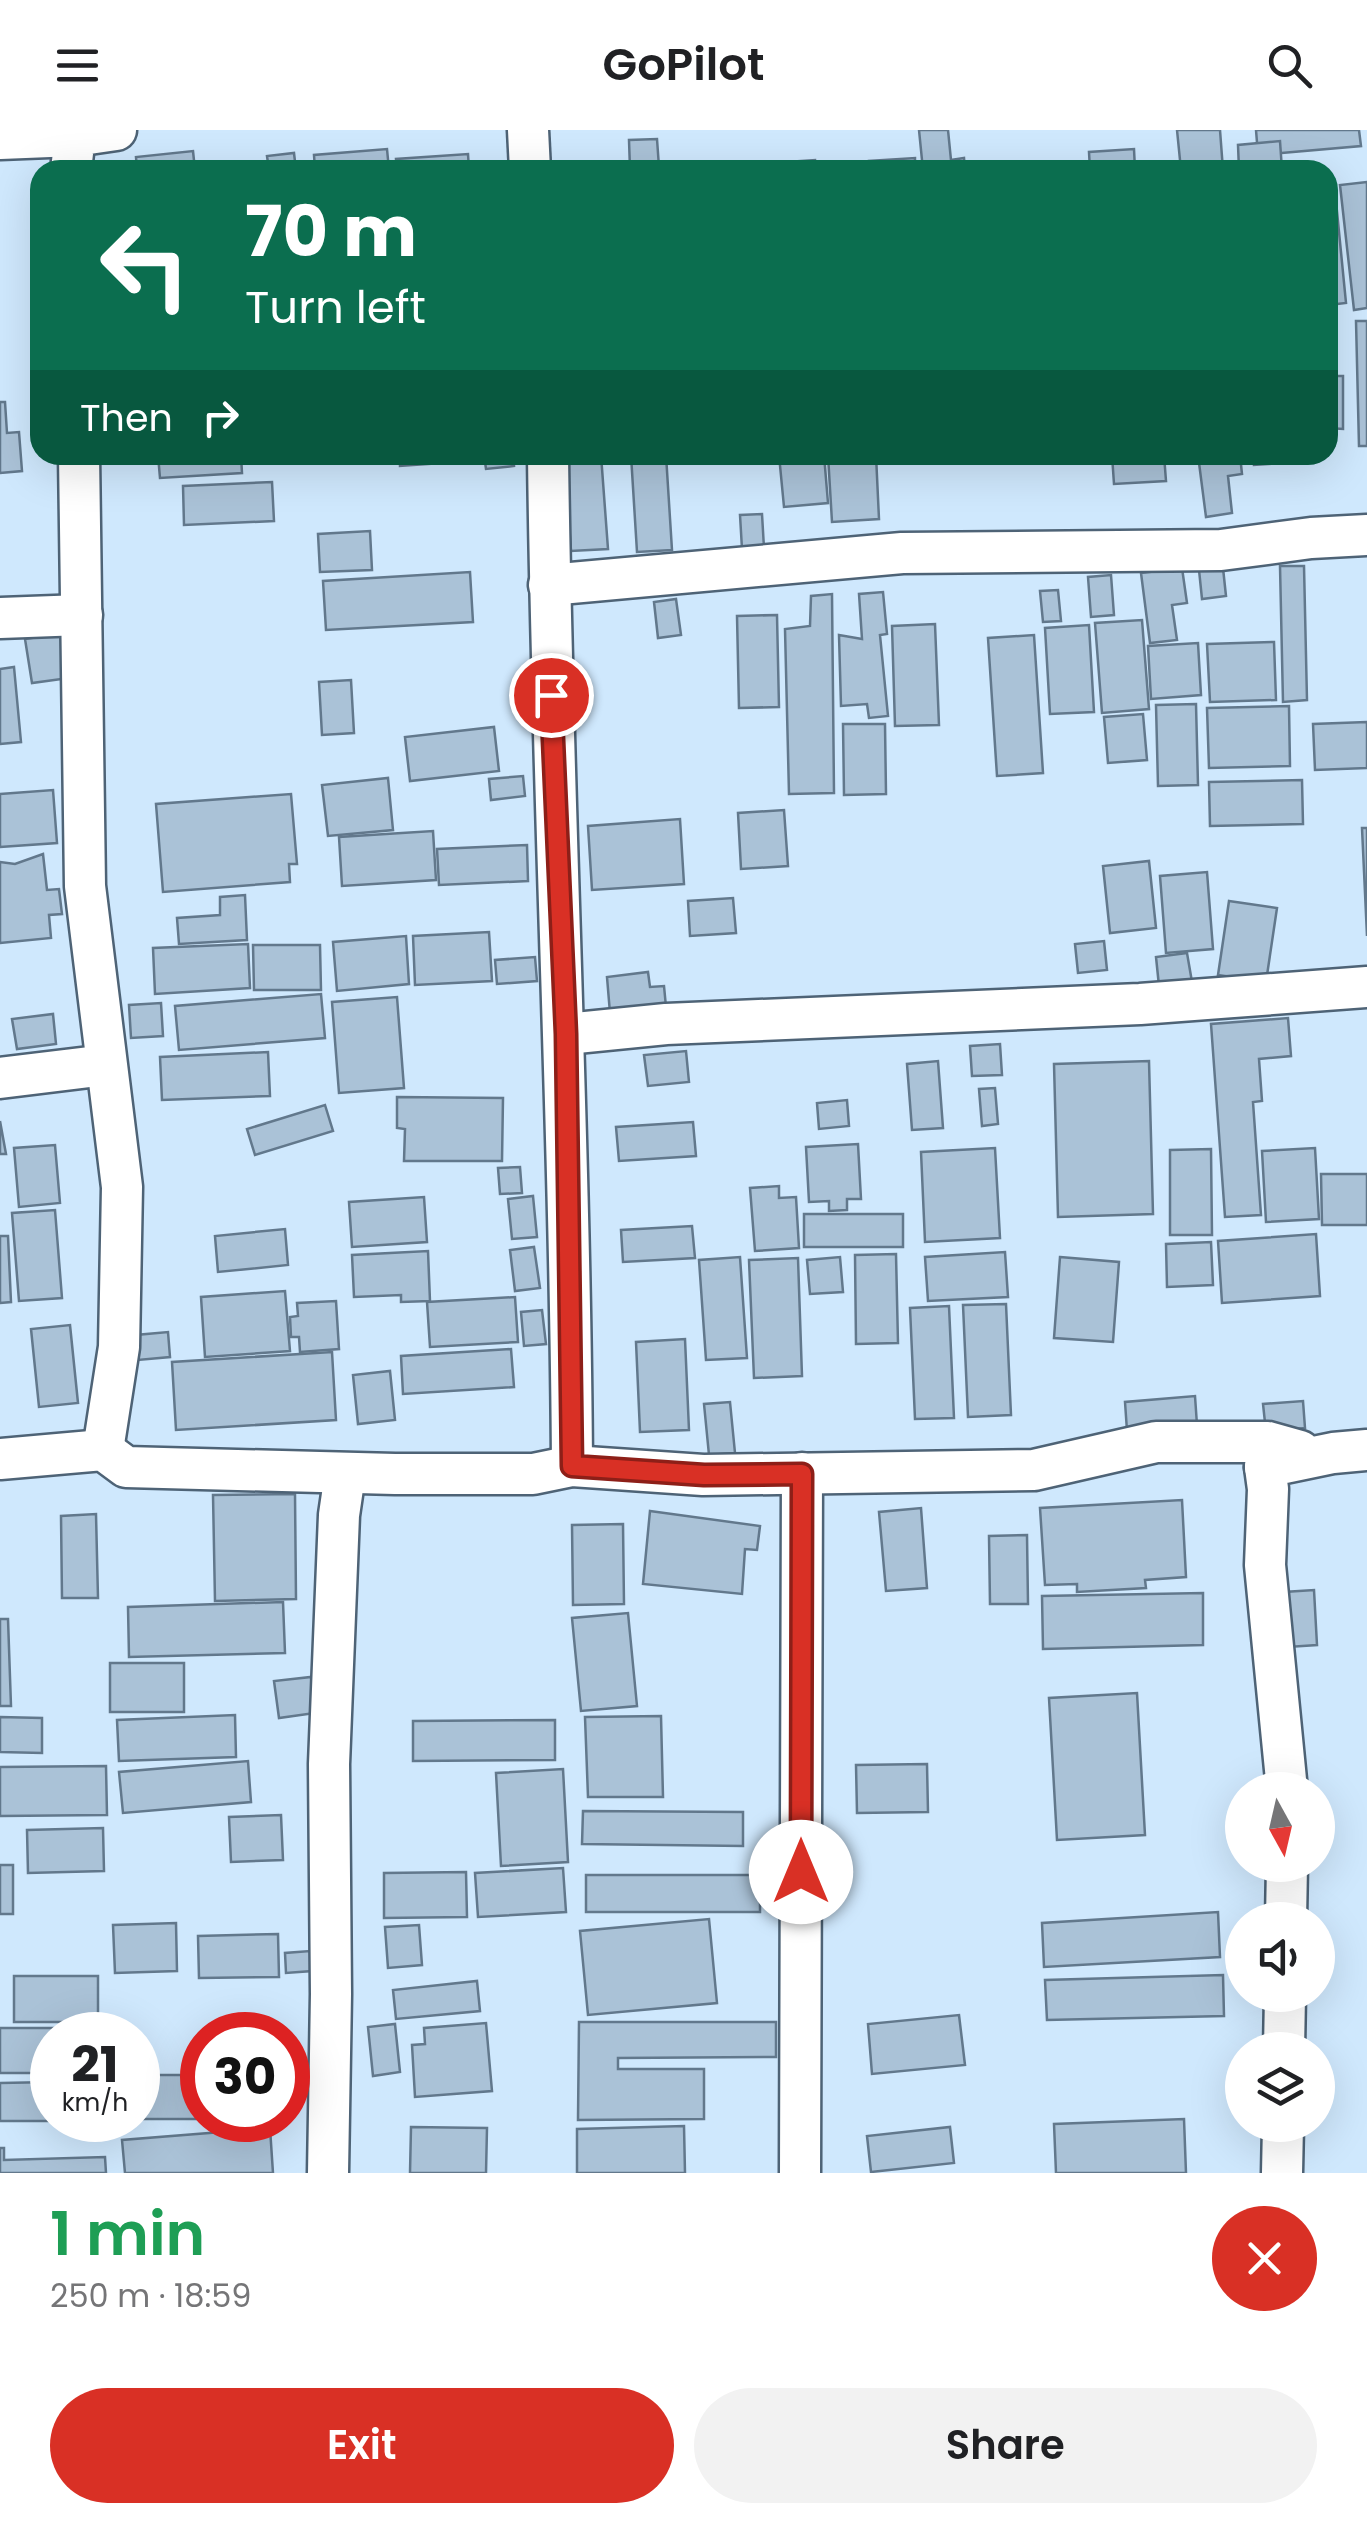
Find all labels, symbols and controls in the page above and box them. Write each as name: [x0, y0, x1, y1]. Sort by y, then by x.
text: GoPilot: [603, 33, 764, 96]
icon: menu: [50, 38, 105, 93]
icon: search: [1262, 38, 1317, 93]
text: 70 m: [245, 182, 417, 281]
icon: left: [80, 200, 210, 330]
text: Turn left: [245, 276, 426, 339]
icon: right: [193, 390, 248, 445]
text: Then: [80, 391, 173, 444]
pin: [509, 653, 594, 738]
icon: arrive: [524, 668, 579, 723]
north arrow: [1225, 1772, 1335, 1882]
map controls: [1225, 1772, 1335, 2142]
position arrow: [749, 1820, 853, 1924]
button: sound: [1225, 1902, 1335, 2012]
speed limit sign: 30: [180, 2012, 310, 2142]
text: 21: [71, 2029, 119, 2100]
button: layers: [1225, 2032, 1335, 2142]
text: km/h: [62, 2085, 128, 2120]
text: 1 min: [50, 2192, 205, 2276]
button: close: [1212, 2206, 1317, 2311]
text: 250 m · 18:59: [50, 2273, 251, 2318]
button: Exit: [50, 2388, 674, 2503]
button: Share: [694, 2388, 1317, 2503]

